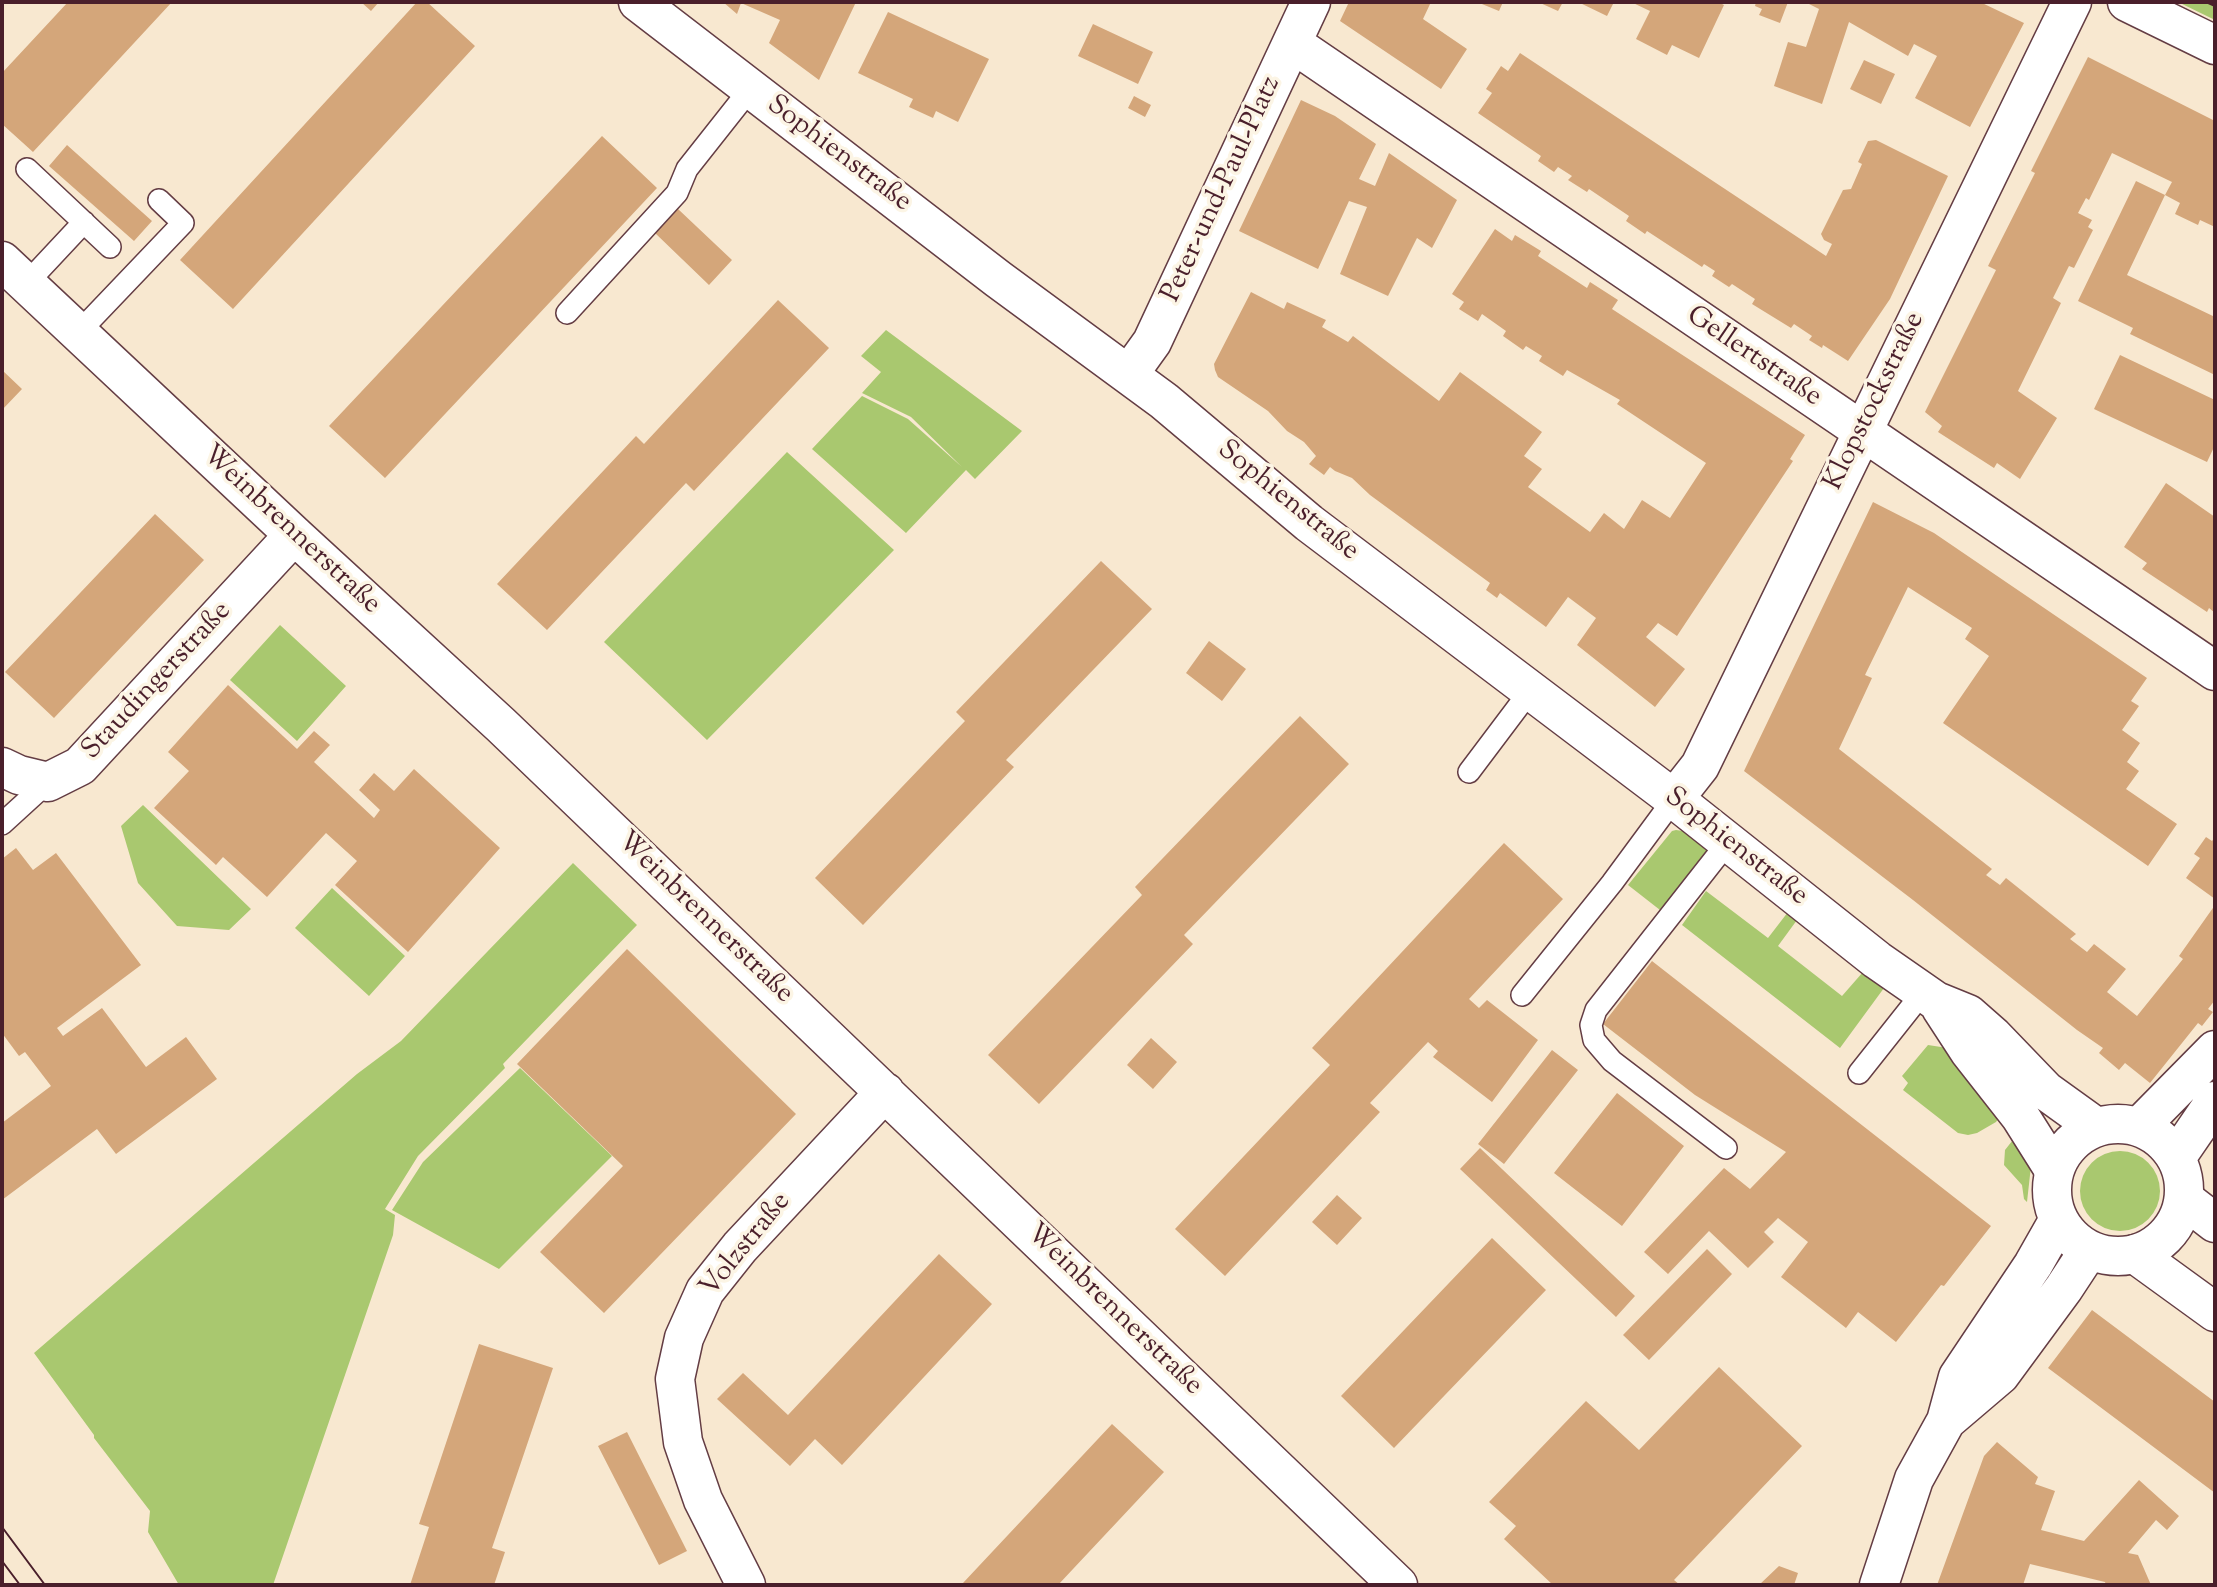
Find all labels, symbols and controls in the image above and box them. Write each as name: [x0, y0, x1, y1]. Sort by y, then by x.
street label: Peter-und-Paul-Platz: [1156, 72, 1290, 308]
street label: Sophienstraße: [759, 90, 917, 220]
street label: Gellertstraße: [1679, 300, 1827, 416]
street label: Klopstockstraße: [1818, 308, 1934, 496]
street label: Sophienstraße: [1209, 435, 1365, 569]
street label: Weinbrennerstraße: [193, 439, 387, 623]
street label: Staudingerstraße: [76, 596, 240, 768]
street label: Sophienstraße: [1657, 782, 1813, 914]
street label: Weinbrennerstraße: [609, 826, 799, 1012]
street label: Volzstraße: [695, 1187, 799, 1305]
street label: Weinbrennerstraße: [1018, 1218, 1208, 1404]

